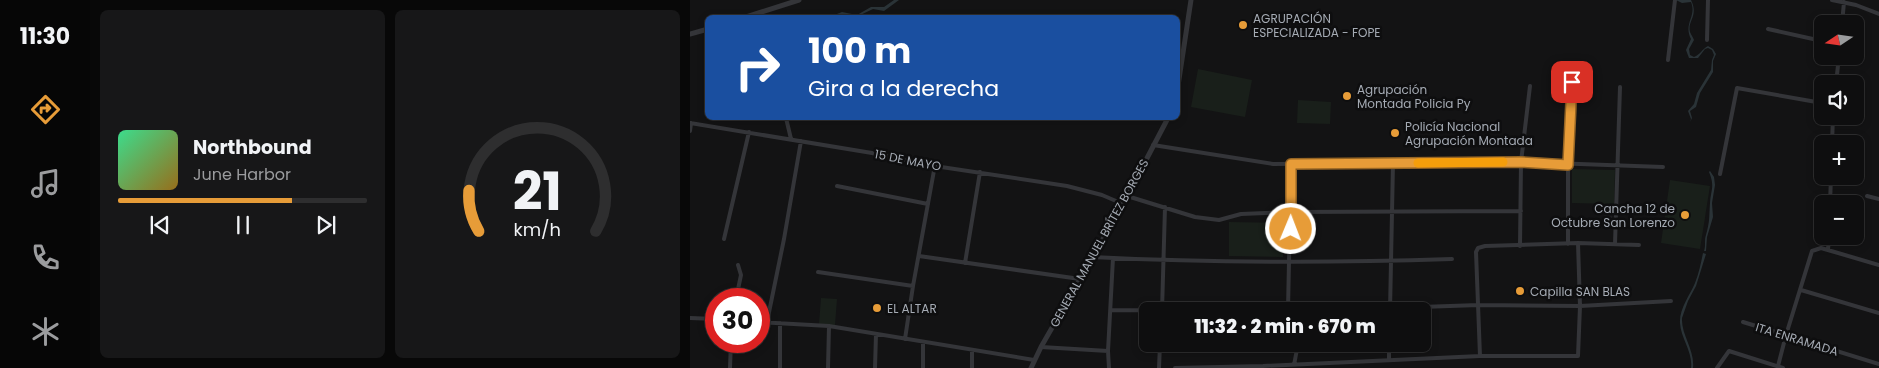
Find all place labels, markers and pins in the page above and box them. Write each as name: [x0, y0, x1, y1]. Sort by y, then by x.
place label: AGRUPACIÓN ESPECIALIZADA - FOPE: [1253, 10, 1381, 41]
marker: AGRUPACIÓN ESPECIALIZADA - FOPE: [1237, 19, 1249, 31]
pin: [1551, 61, 1593, 103]
place label: Agrupación Montada Policia Py: [1357, 81, 1471, 112]
marker: Agrupación Montada Policia Py: [1341, 90, 1353, 102]
place label: Policía Nacional Agrupación Montada: [1405, 118, 1533, 149]
marker: Policía Nacional Agrupación Montada: [1389, 127, 1401, 139]
place label: Cancha 12 de Octubre San Lorenzo: [1551, 200, 1675, 231]
marker: Cancha 12 de Octubre San Lorenzo: [1679, 209, 1691, 221]
place label: Capilla SAN BLAS: [1530, 283, 1630, 300]
marker: Capilla SAN BLAS: [1514, 285, 1526, 297]
place label: EL ALTAR: [887, 300, 937, 317]
marker: EL ALTAR: [871, 302, 883, 314]

